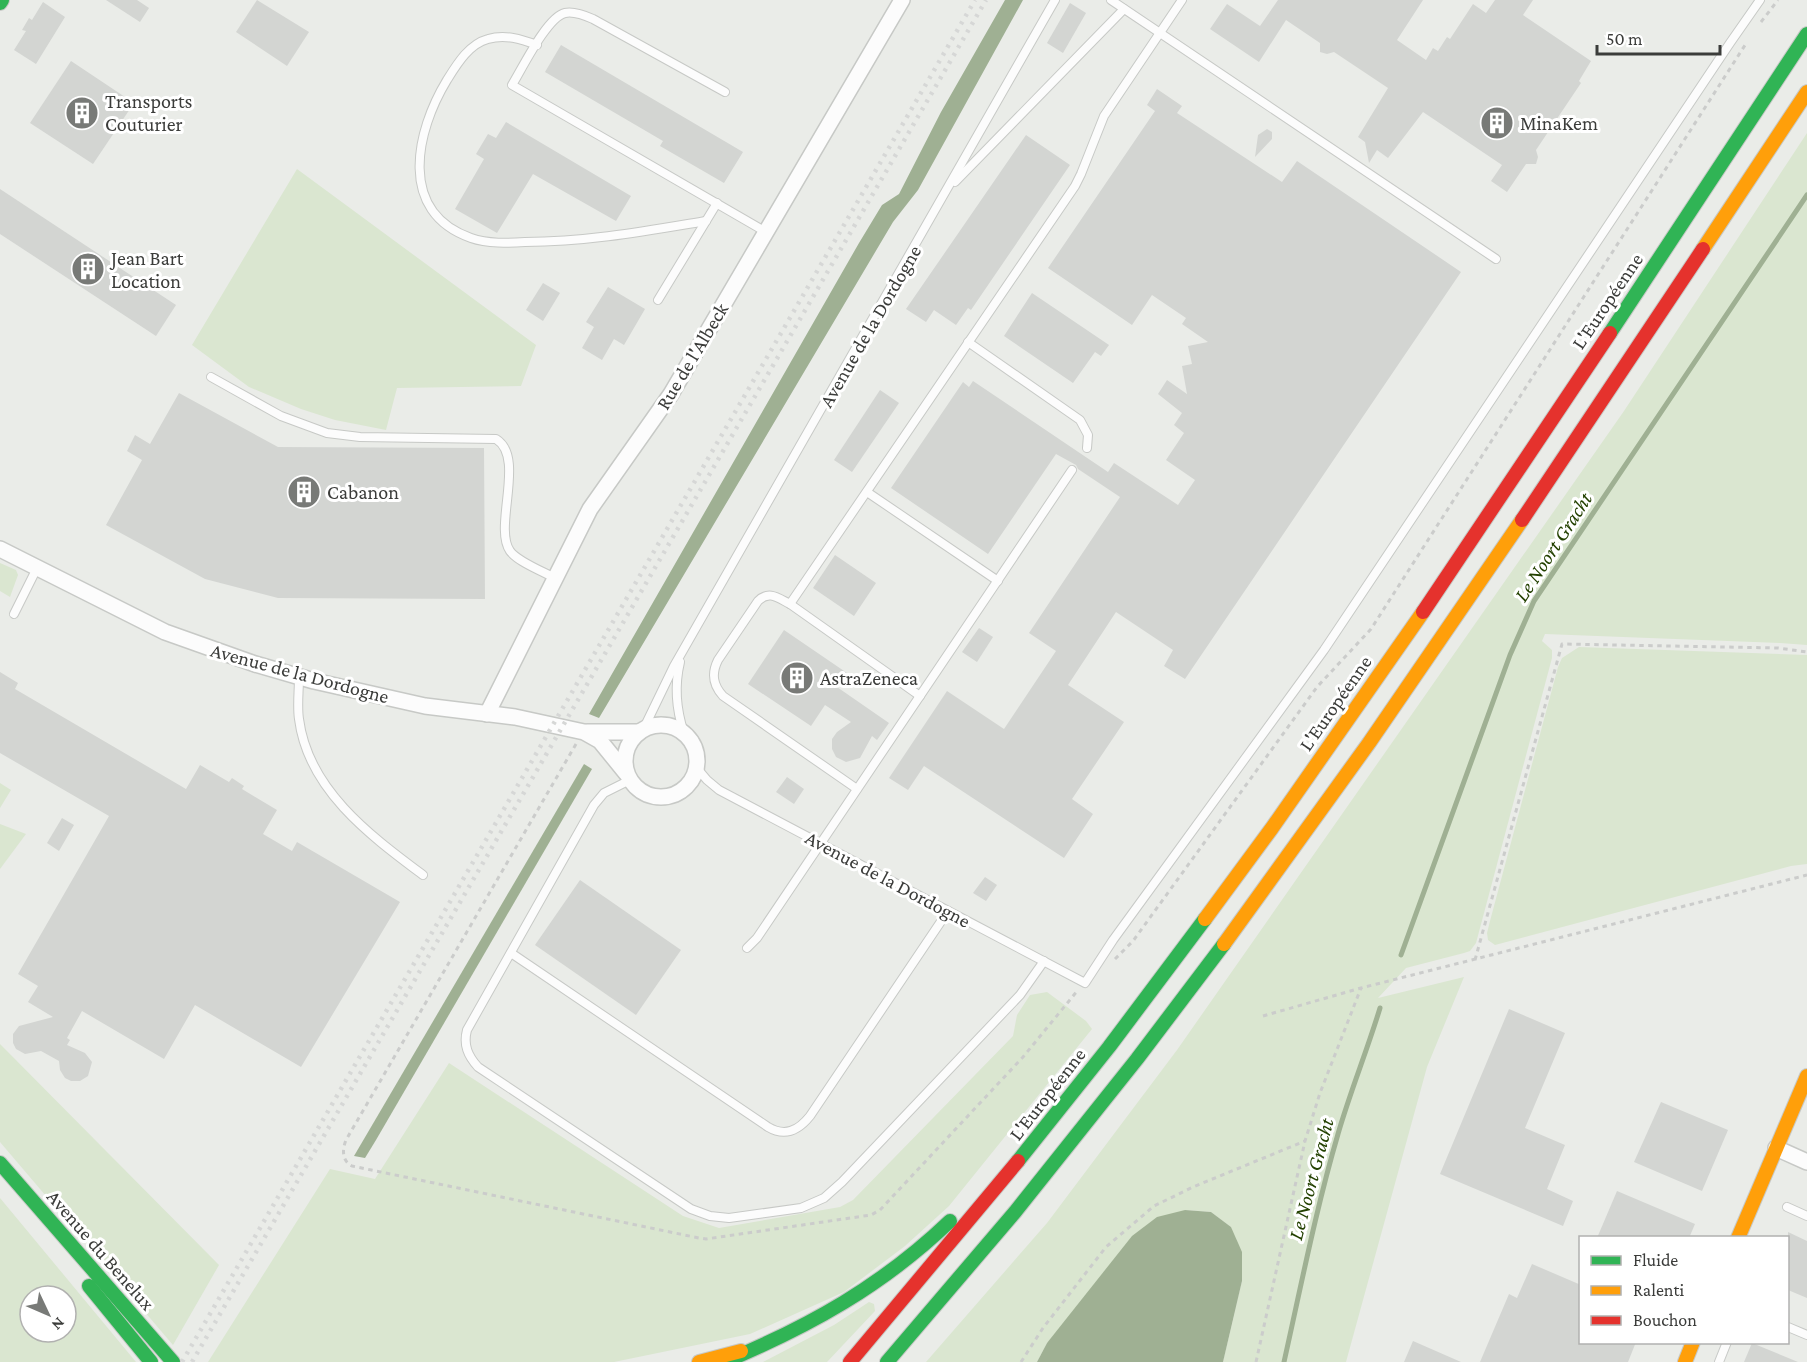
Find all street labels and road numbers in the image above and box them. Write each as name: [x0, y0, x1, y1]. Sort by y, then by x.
street label: Avenue de la Dordogne: [815, 241, 926, 411]
street label: L'Européenne: [1567, 249, 1648, 354]
street label: Rue de l'Albeck: [652, 298, 733, 413]
street label: Avenue de la Dordogne: [208, 639, 392, 708]
street label: L'Européenne: [1294, 651, 1377, 755]
street label: Avenue de la Dordogne: [801, 826, 974, 933]
street label: L'Européenne: [1004, 1043, 1091, 1145]
street label: Avenue du Benelux: [43, 1185, 160, 1315]

